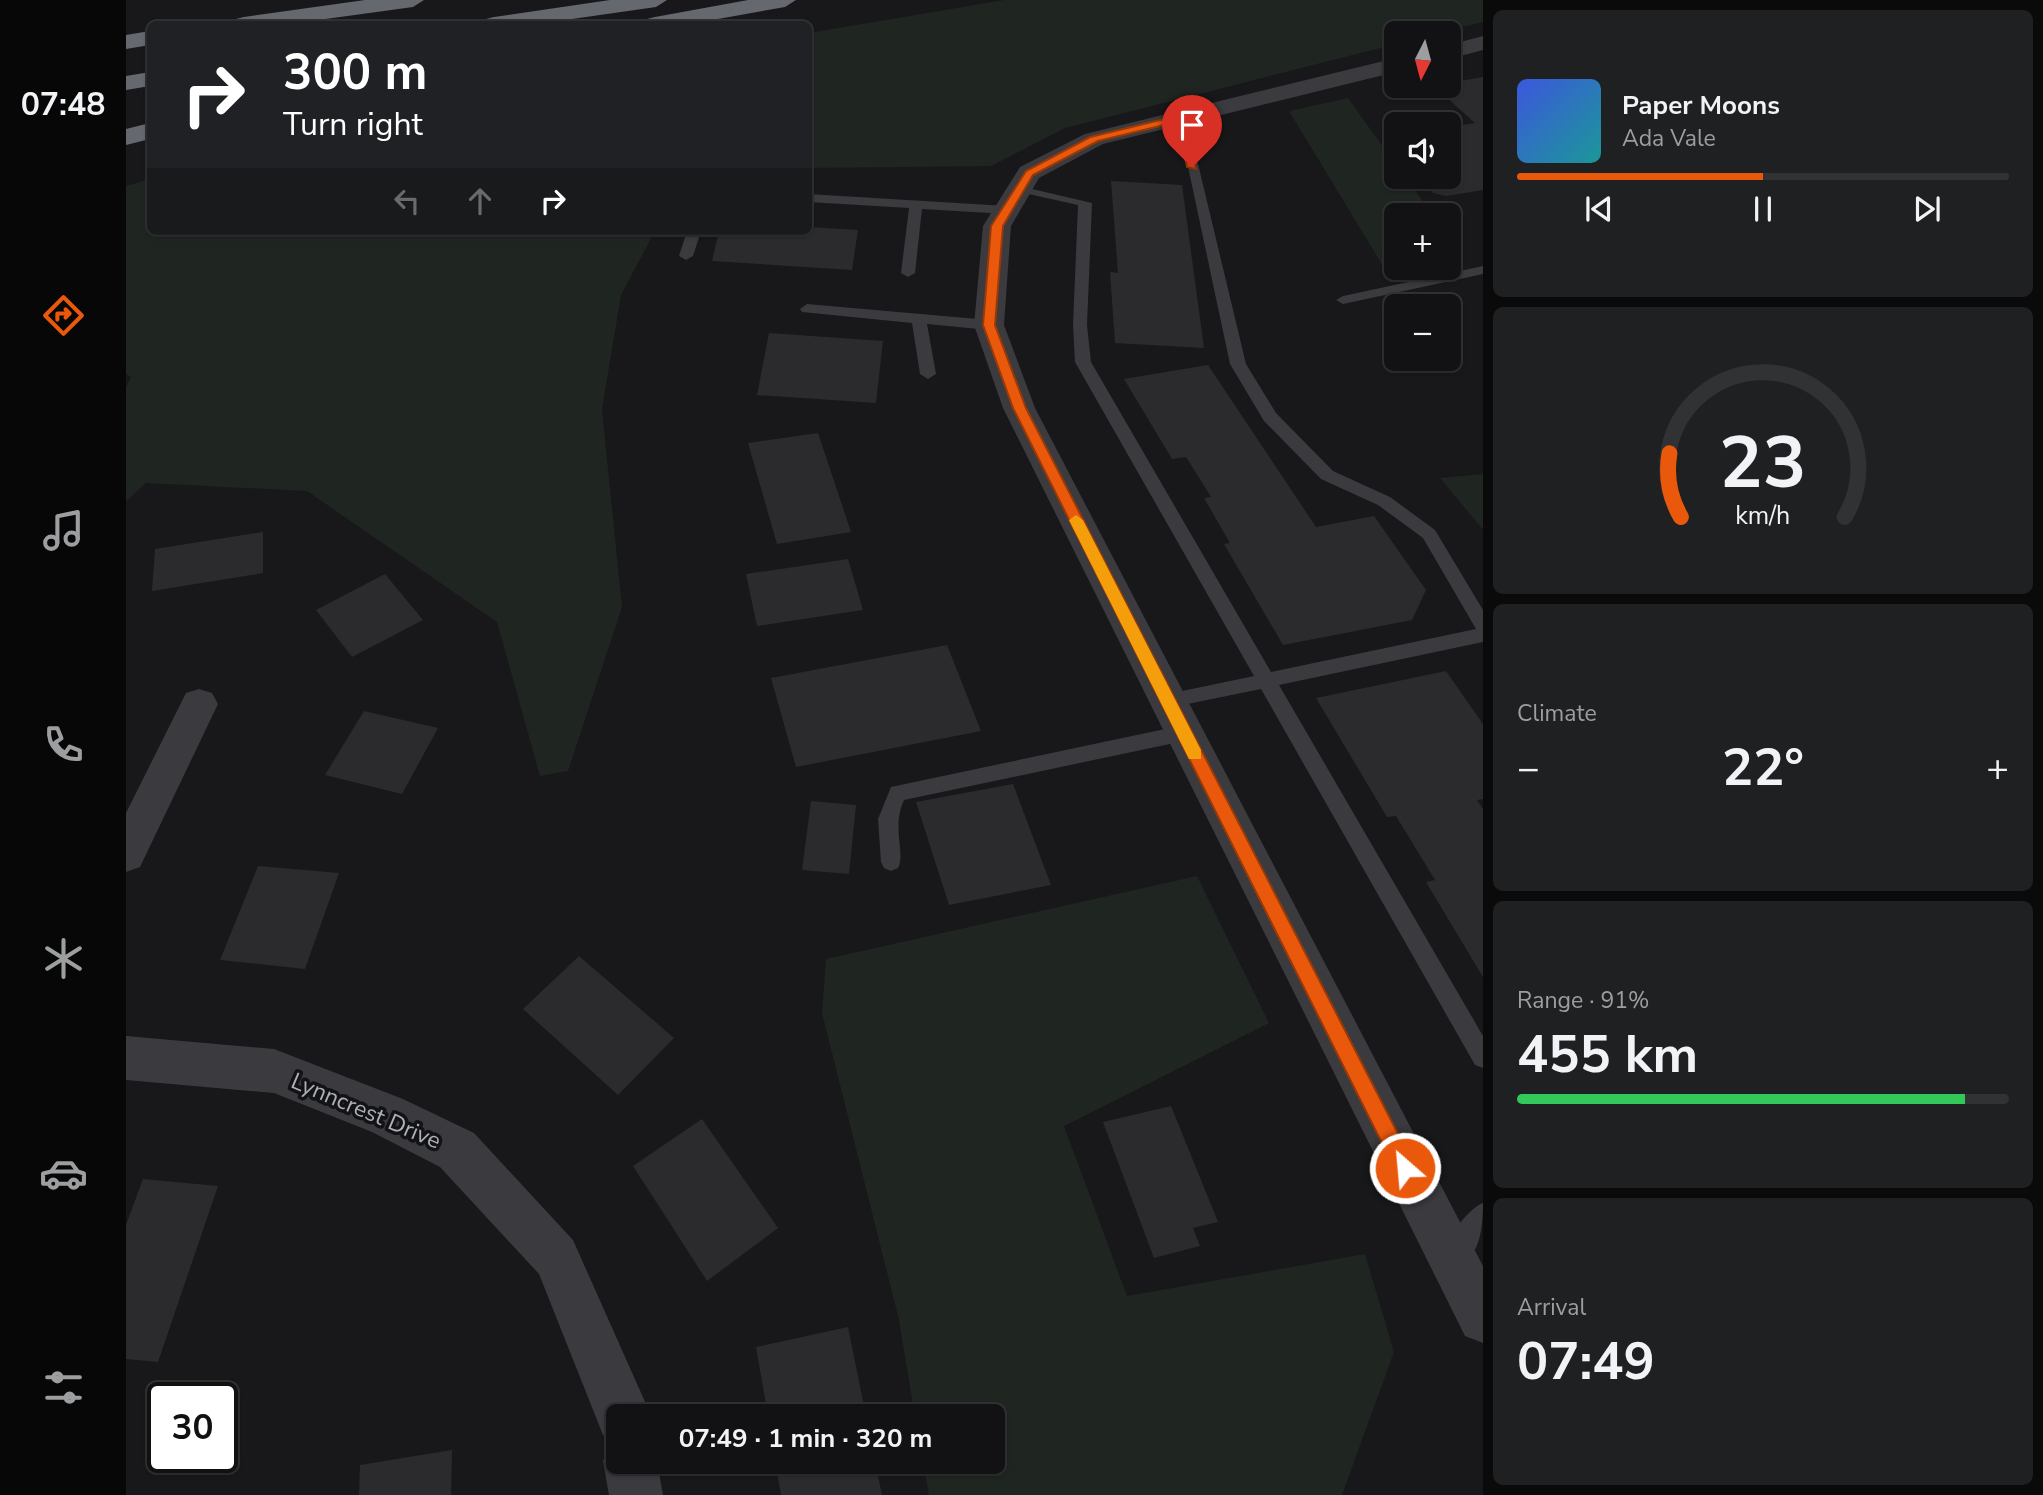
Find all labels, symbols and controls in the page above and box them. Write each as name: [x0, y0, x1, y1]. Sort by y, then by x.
north arrow: [1384, 21, 1461, 98]
map controls: [1384, 21, 1461, 371]
text: 300 m: [283, 39, 427, 106]
icon: right: [168, 49, 259, 140]
text: 07:48: [21, 83, 105, 126]
text: Paper Moons: [1622, 88, 1780, 123]
pin: [1162, 95, 1222, 167]
text: Turn right: [283, 103, 423, 146]
icon: arrive: [1173, 106, 1211, 144]
button: sound: [1384, 112, 1461, 189]
text: Ada Vale: [1622, 123, 1716, 154]
icon: left: [388, 182, 426, 220]
icon: ahead: [461, 182, 499, 220]
icon: right: [534, 182, 572, 220]
icon: previous: [1580, 190, 1618, 228]
icon: pause: [1744, 190, 1782, 228]
icon: next: [1908, 190, 1946, 228]
button: +: [1384, 203, 1461, 280]
icon: directions: [39, 291, 88, 340]
button: −: [1384, 294, 1461, 371]
text: 23: [1719, 413, 1807, 513]
text: km/h: [1735, 498, 1791, 532]
icon: music: [39, 506, 88, 555]
text: Climate: [1517, 698, 1597, 729]
icon: phone: [39, 720, 88, 769]
text: 22°: [1722, 732, 1804, 803]
text: −: [1517, 743, 1540, 794]
text: +: [1986, 743, 2009, 794]
icon: climate: [39, 934, 88, 983]
text: Range · 91%: [1517, 985, 1649, 1016]
text: 455 km: [1517, 1019, 1698, 1090]
street label: Lynncrest Drive: [286, 1065, 446, 1157]
position arrow: [1368, 1131, 1442, 1205]
icon: car: [39, 1149, 88, 1198]
text: Arrival: [1517, 1292, 1586, 1323]
text: 07:49: [1517, 1326, 1655, 1397]
icon: filters: [39, 1363, 88, 1412]
speed limit sign: 30: [147, 1382, 238, 1473]
text: 07:49 · 1 min · 320 m: [679, 1421, 932, 1456]

